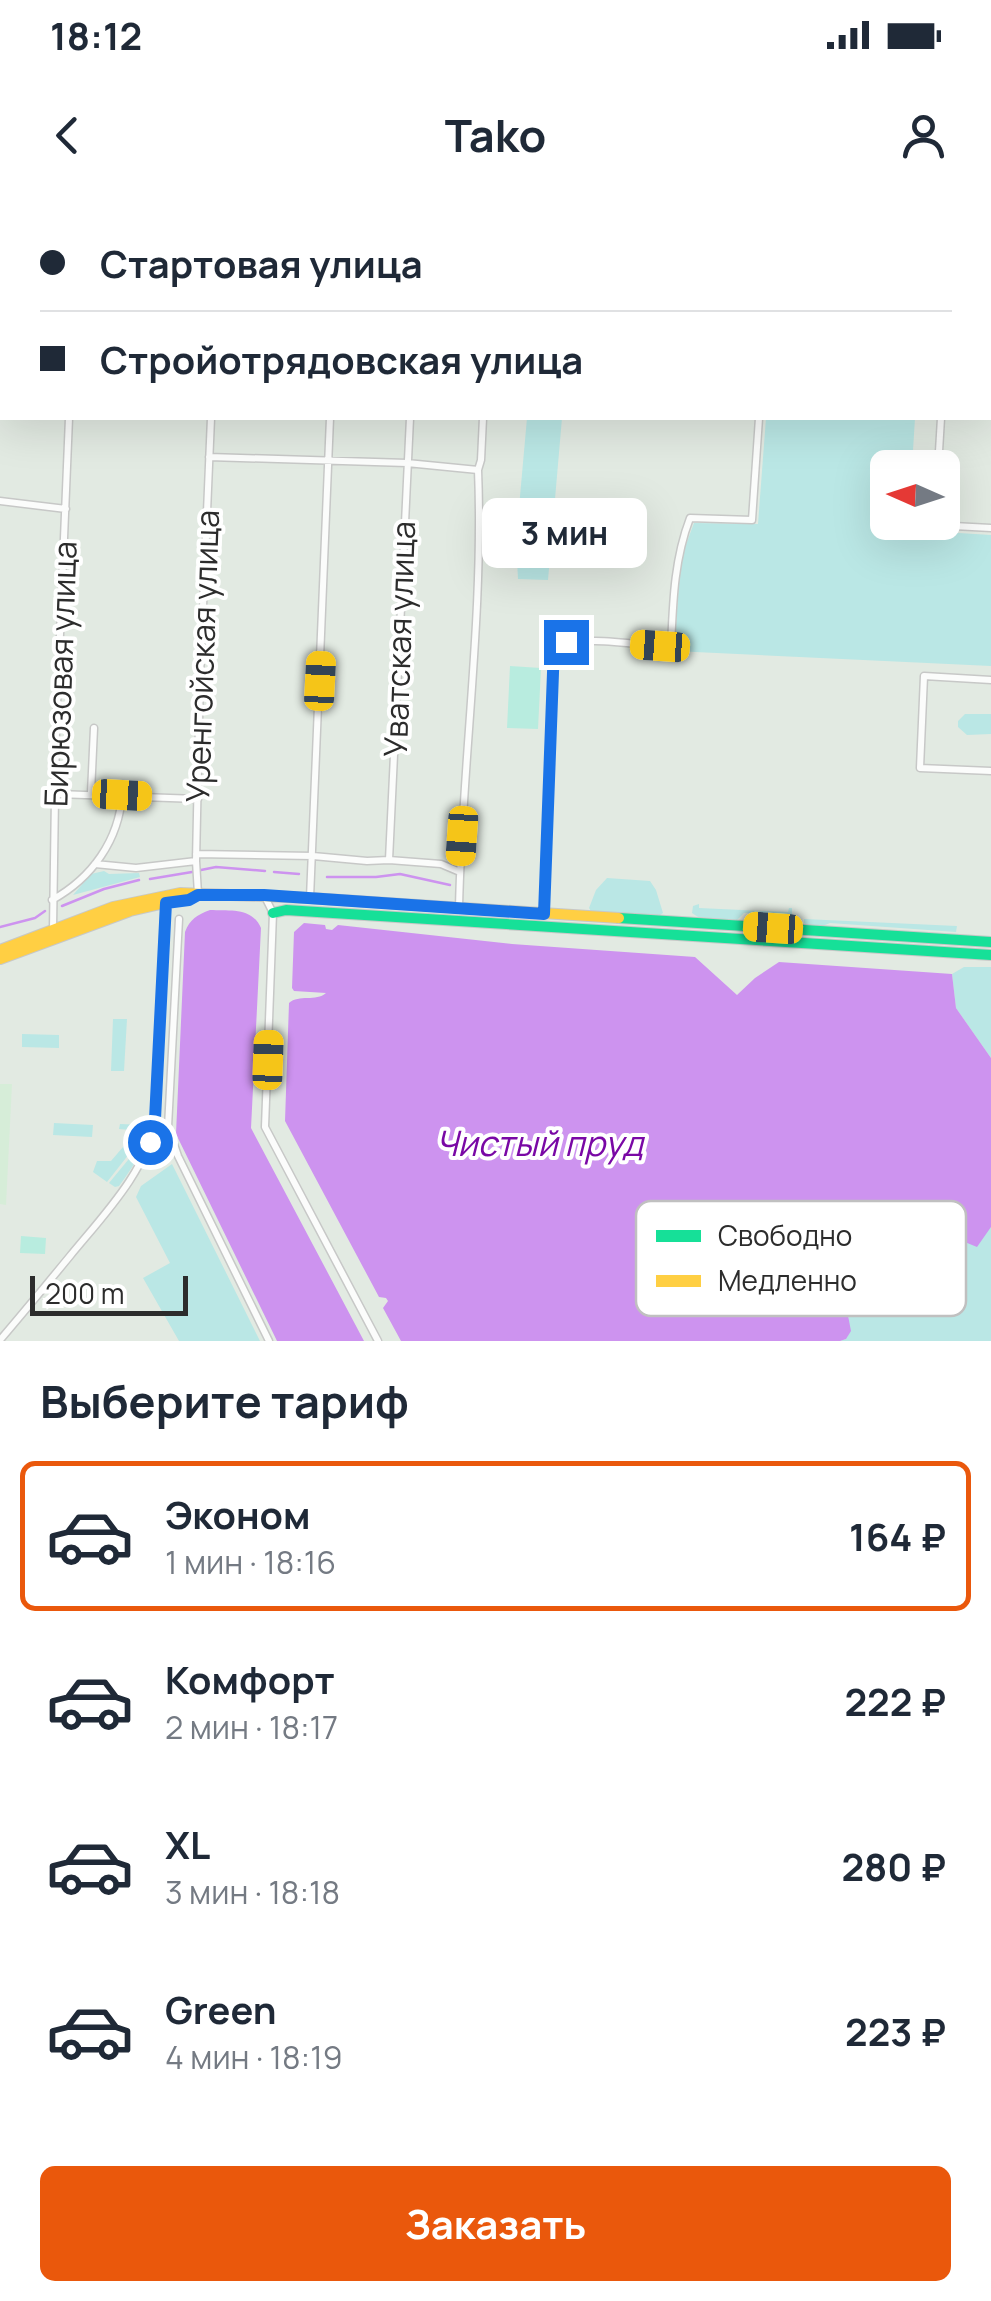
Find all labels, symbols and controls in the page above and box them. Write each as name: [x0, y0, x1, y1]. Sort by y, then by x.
text: 18:12: [50, 9, 142, 61]
text: Tako: [445, 104, 546, 166]
icon: back: [40, 108, 95, 163]
icon: person: [896, 108, 951, 163]
text: Стартовая улица: [100, 237, 423, 289]
text: Стройотрядовская улица: [100, 333, 583, 385]
north arrow: [870, 450, 960, 540]
map controls: [870, 450, 960, 540]
callout: 3 мин: [484, 497, 648, 567]
street label: Уренгойская улица: [175, 509, 229, 803]
text: 3 мин: [521, 511, 608, 555]
street label: Уватская улица: [373, 520, 425, 758]
street label: Бирюзовая улица: [33, 540, 87, 808]
route end: [544, 620, 589, 665]
car: [629, 629, 691, 663]
car: [303, 650, 337, 712]
car: [91, 778, 153, 812]
car: [445, 805, 479, 867]
car: [742, 911, 804, 945]
car: [252, 1029, 284, 1091]
water label: Чистый пруд: [435, 1119, 645, 1167]
route start: [128, 1120, 173, 1165]
legend: [636, 1201, 966, 1316]
text: Свободно: [718, 1216, 852, 1254]
text: Медленно: [718, 1261, 857, 1299]
scale bar: [30, 1271, 188, 1316]
text: 200 m: [45, 1274, 124, 1312]
text: Выберите тариф: [40, 1370, 409, 1432]
text: Эконом: [165, 1488, 311, 1540]
icon: car: [45, 1491, 135, 1581]
text: 164 ₽: [849, 1510, 946, 1562]
text: 1 мин · 18:16: [165, 1540, 336, 1584]
text: Комфорт: [165, 1653, 335, 1705]
icon: car: [45, 1656, 135, 1746]
text: 222 ₽: [844, 1675, 946, 1727]
text: 2 мин · 18:17: [165, 1705, 338, 1749]
text: XL: [165, 1818, 210, 1870]
icon: car: [45, 1821, 135, 1911]
text: 280 ₽: [841, 1840, 946, 1892]
text: 3 мин · 18:18: [165, 1870, 340, 1914]
text: Green: [165, 1983, 277, 2035]
icon: car: [45, 1986, 135, 2076]
text: 223 ₽: [845, 2005, 946, 2057]
text: 4 мин · 18:19: [165, 2035, 343, 2079]
button: Заказать: [40, 2166, 951, 2281]

